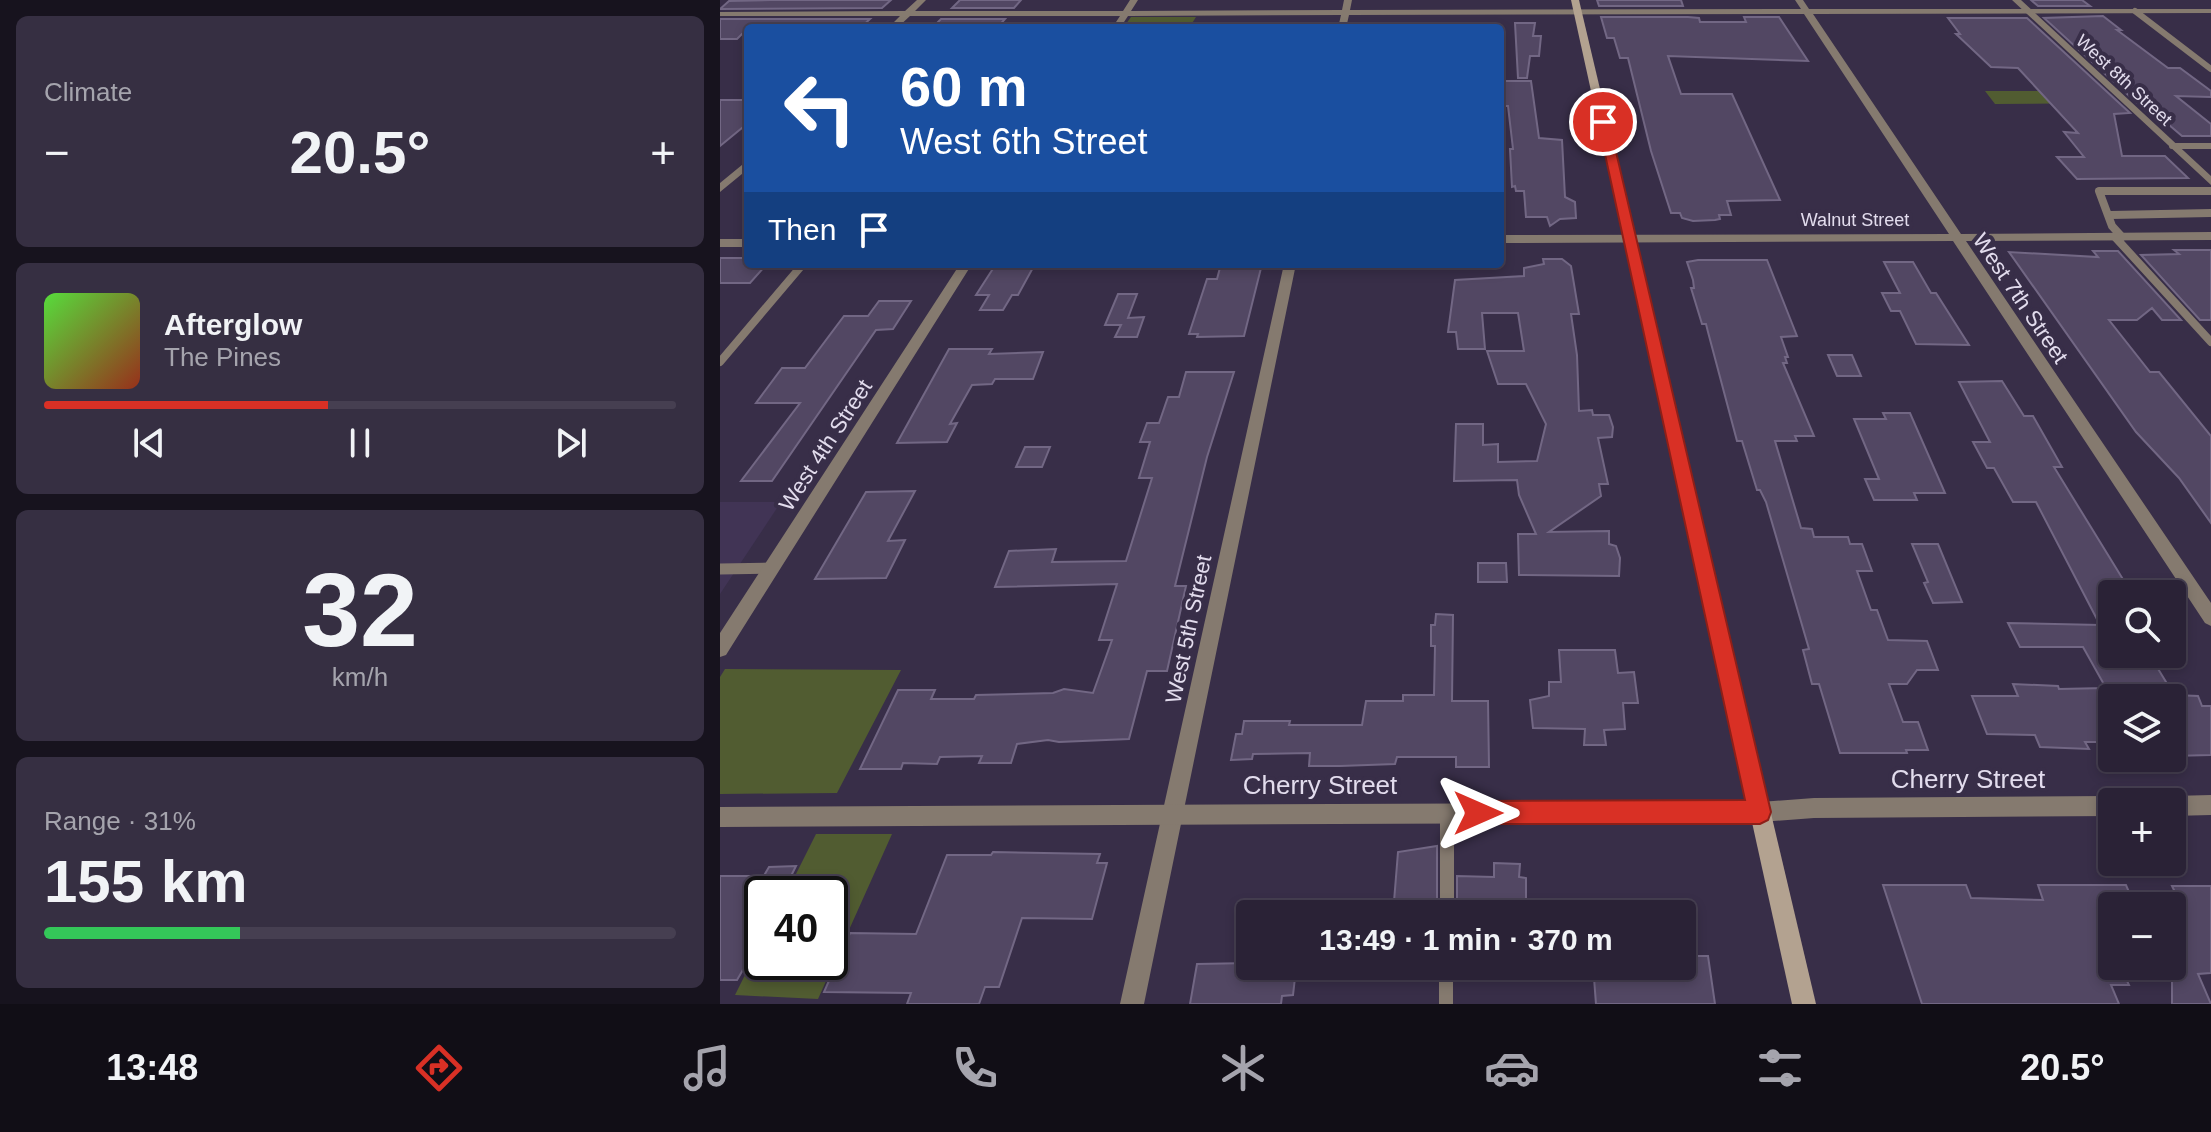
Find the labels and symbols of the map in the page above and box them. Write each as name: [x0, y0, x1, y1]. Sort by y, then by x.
street label: West 8th Street: [2072, 30, 2176, 130]
pin: [1569, 88, 1637, 156]
street label: Walnut Street: [1801, 210, 1909, 230]
street label: West 7th Street: [1968, 229, 2073, 368]
street label: West 4th Street: [774, 375, 877, 515]
street label: West 5th Street: [1161, 553, 1216, 706]
street label: Cherry Street: [1891, 764, 2046, 794]
street label: Cherry Street: [1243, 770, 1398, 800]
position arrow: [1436, 771, 1520, 855]
speed limit sign: 40: [744, 876, 848, 980]

